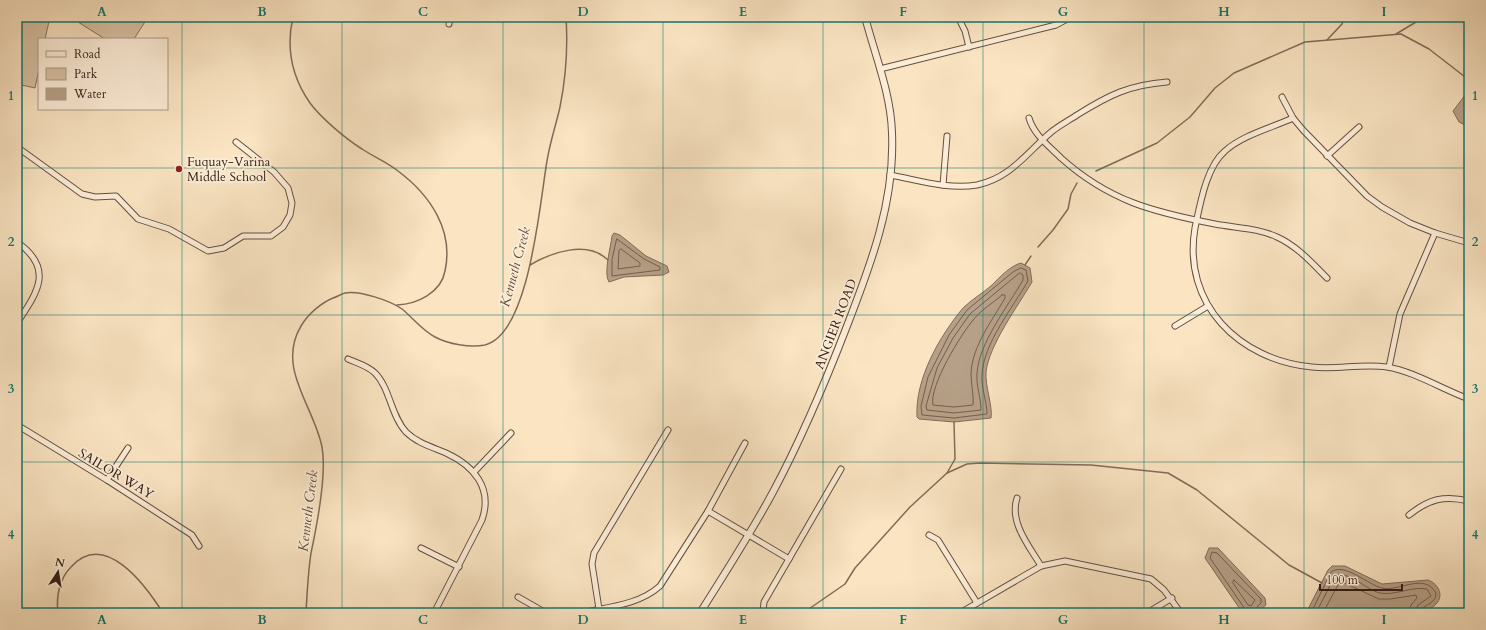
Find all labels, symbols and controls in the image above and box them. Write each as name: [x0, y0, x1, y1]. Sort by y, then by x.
text: A: [97, 3, 107, 21]
text: B: [257, 3, 267, 21]
text: C: [418, 3, 428, 21]
text: D: [577, 3, 589, 21]
text: E: [739, 3, 747, 21]
text: F: [899, 3, 907, 21]
text: G: [1058, 3, 1069, 21]
text: H: [1218, 3, 1230, 21]
text: I: [1381, 3, 1387, 21]
legend: [38, 38, 168, 110]
text: Road: [74, 46, 101, 62]
text: Park: [74, 66, 98, 82]
text: Water: [73, 86, 107, 102]
text: 1: [8, 87, 14, 105]
text: 1: [1472, 87, 1478, 105]
place label: Fuquay-Varina Middle School: [187, 153, 271, 186]
marker: Fuquay-Varina Middle School: [174, 164, 184, 174]
water label: Kenneth Creek: [495, 225, 535, 309]
text: 2: [8, 233, 15, 251]
text: 2: [1472, 233, 1479, 251]
street label: ANGIER ROAD: [810, 276, 862, 372]
text: 3: [8, 380, 15, 398]
text: 3: [1472, 380, 1479, 398]
street label: SAILOR WAY: [75, 444, 157, 504]
water label: Kenneth Creek: [294, 469, 322, 553]
text: 4: [8, 526, 15, 544]
text: 4: [1472, 526, 1479, 544]
north arrow: [38, 552, 78, 592]
text: N: [54, 554, 67, 571]
scale bar: [1320, 566, 1402, 592]
text: 100 m: [1326, 572, 1359, 588]
text: A: [97, 611, 107, 629]
text: B: [257, 611, 267, 629]
text: C: [418, 611, 428, 629]
text: D: [577, 611, 589, 629]
text: E: [739, 611, 747, 629]
text: F: [899, 611, 907, 629]
text: G: [1058, 611, 1069, 629]
text: H: [1218, 611, 1230, 629]
text: I: [1381, 611, 1387, 629]

